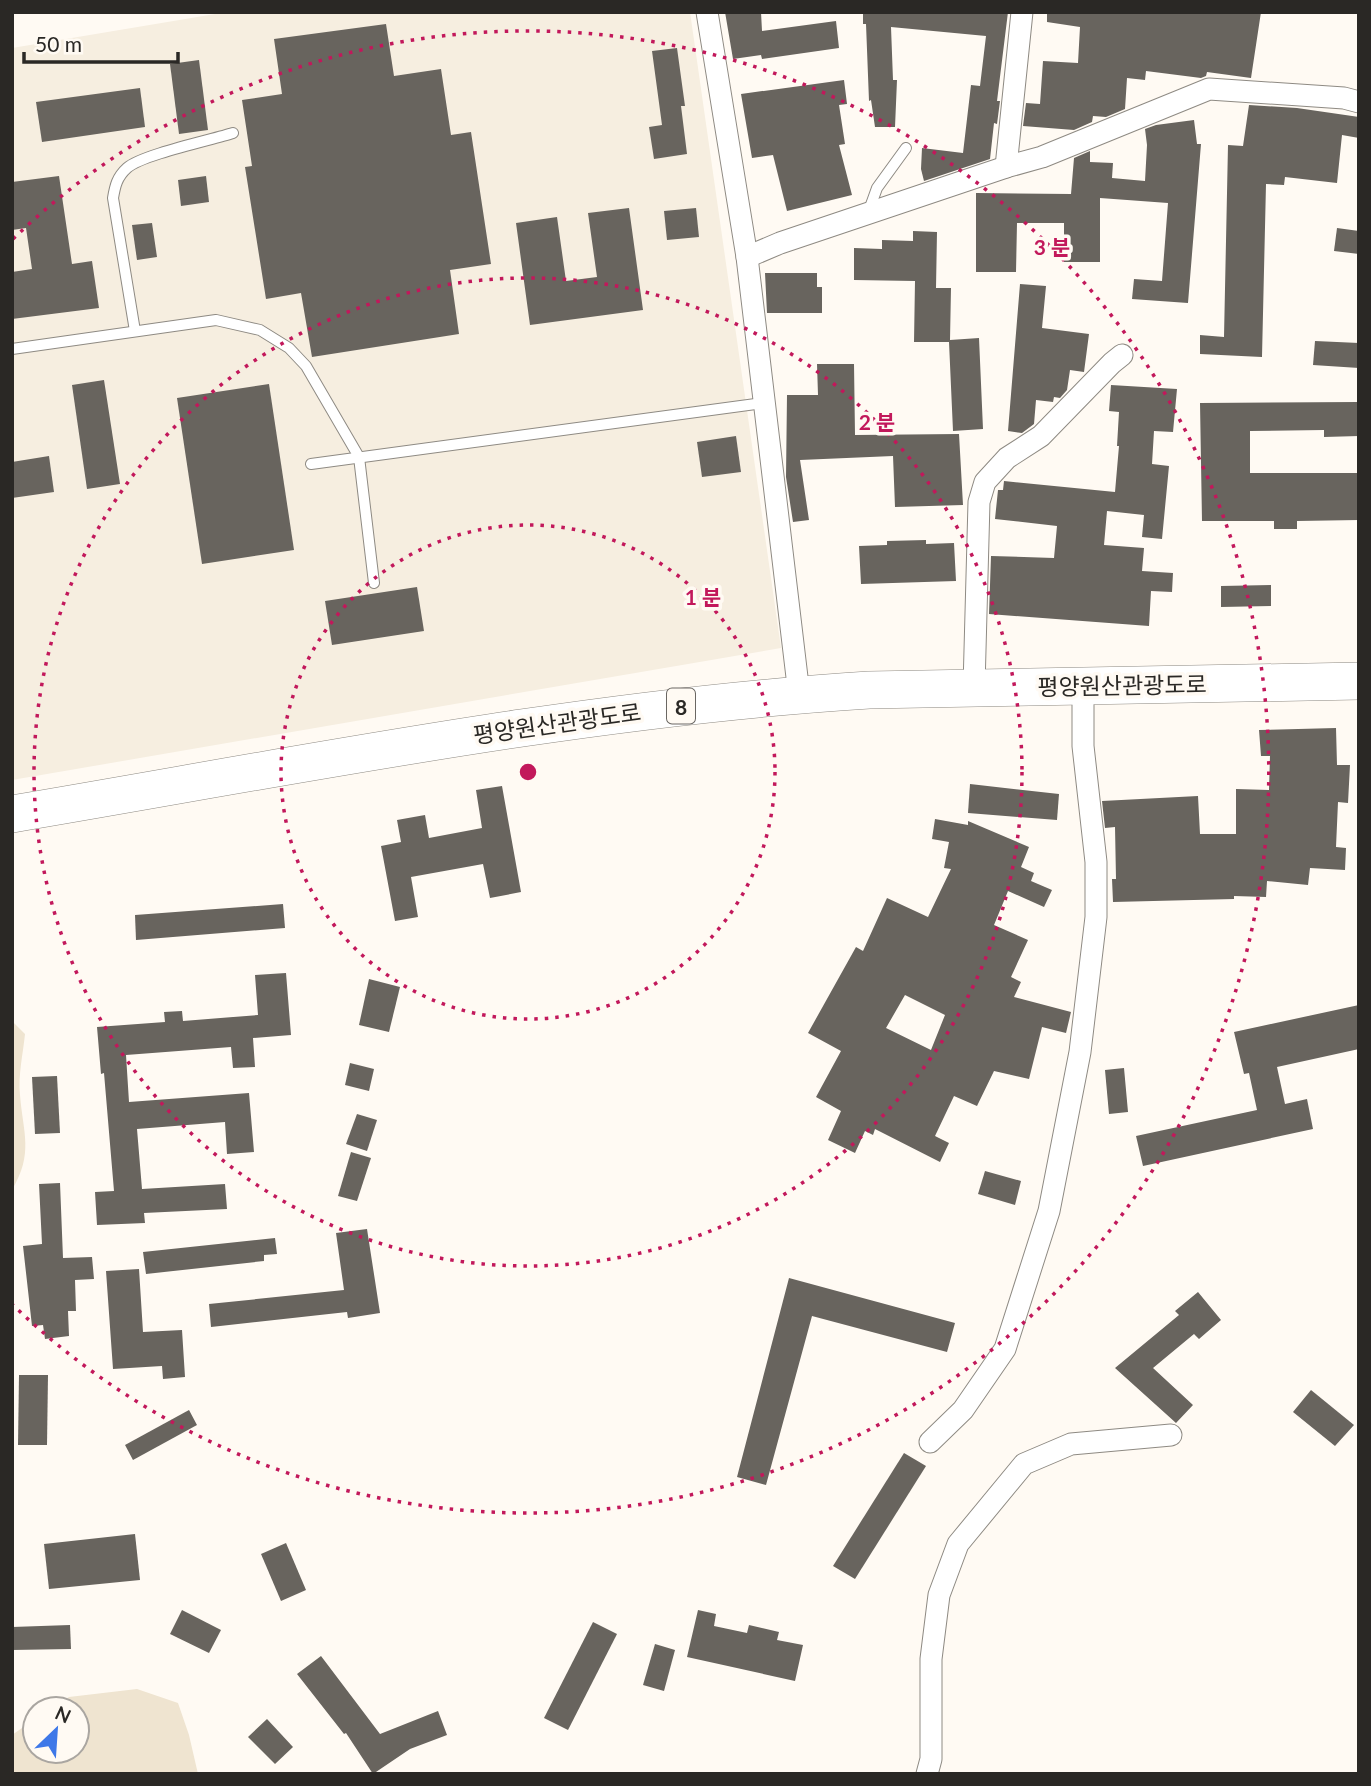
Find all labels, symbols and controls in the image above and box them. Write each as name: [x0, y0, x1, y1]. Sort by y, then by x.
scale bar: [24, 21, 178, 65]
text: 50 m: [35, 31, 82, 56]
text: 3 분: [1034, 234, 1070, 259]
text: 2 분: [859, 409, 895, 434]
text: 1 분: [685, 584, 721, 609]
street label: 평양원산관광도로: [1037, 670, 1207, 700]
road number: 8: [667, 688, 695, 724]
street label: 평양원산관광도로: [471, 697, 643, 749]
centre of rings: [516, 760, 540, 784]
north arrow: [21, 1695, 91, 1765]
text: N: [52, 1701, 75, 1728]

